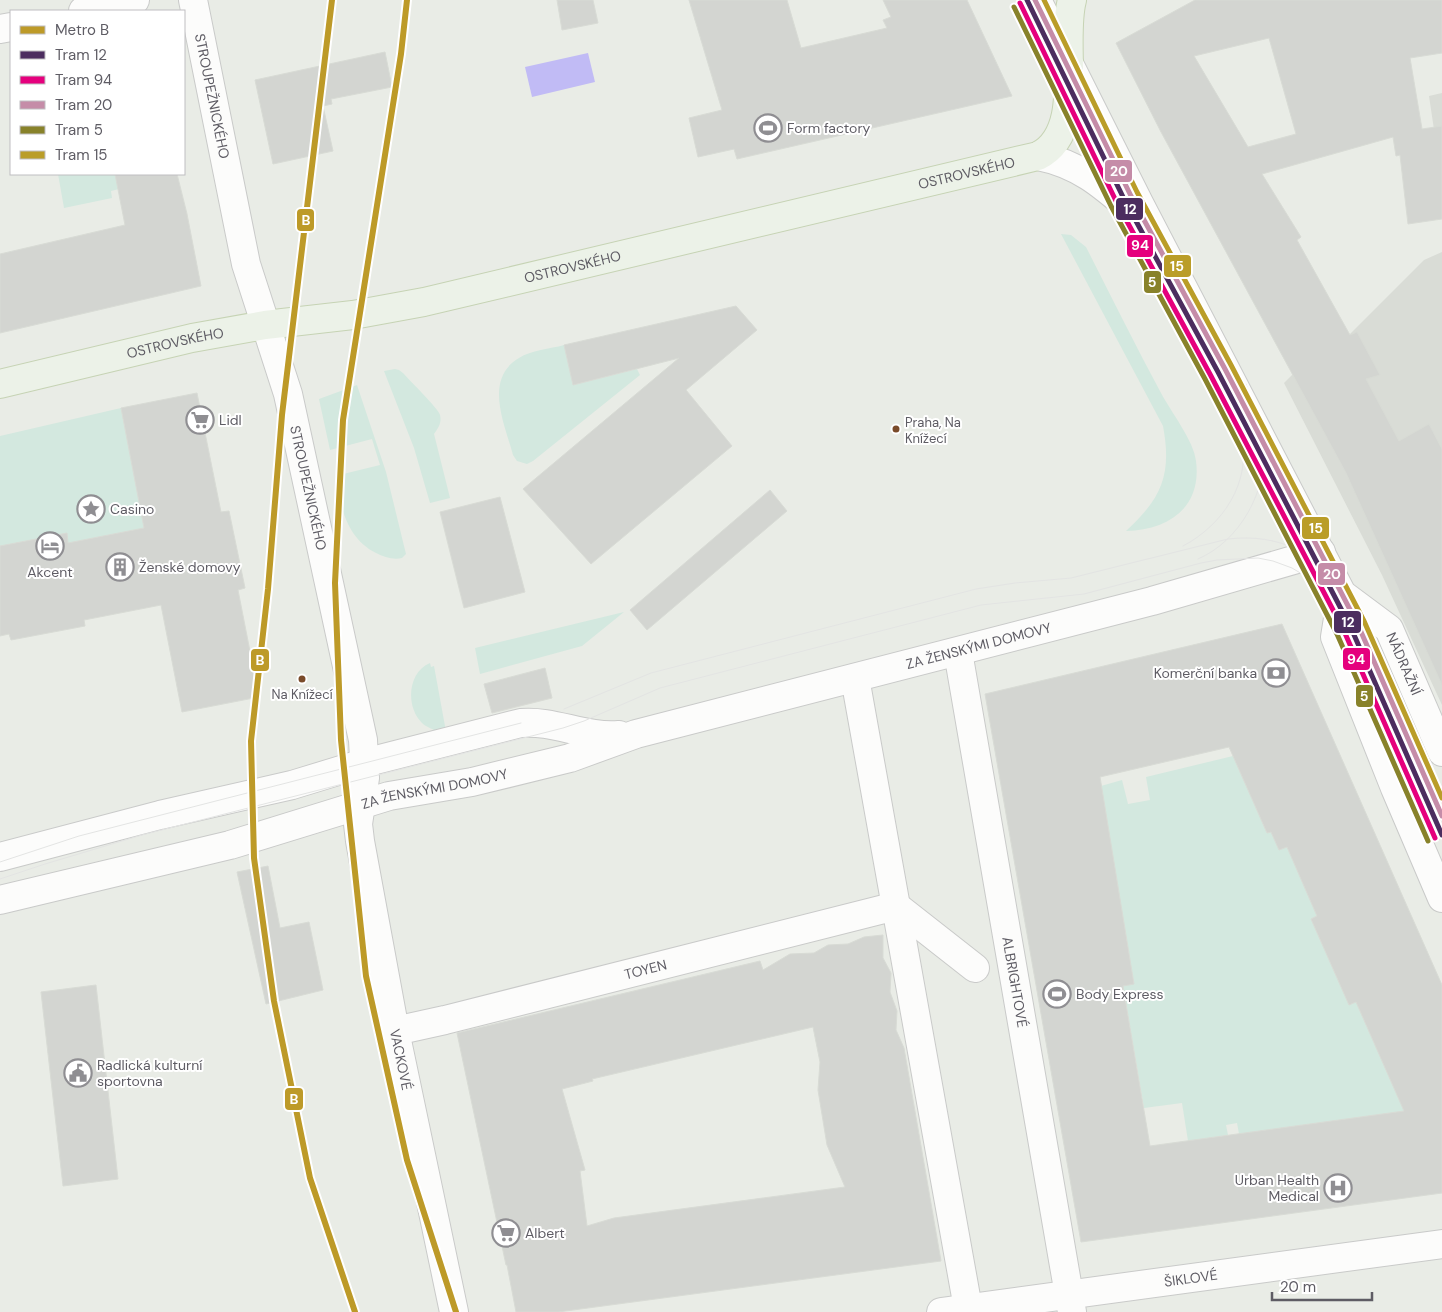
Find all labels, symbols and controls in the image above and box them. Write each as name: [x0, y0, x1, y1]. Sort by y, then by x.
legend: [10, 10, 185, 175]
text: Metro B: [55, 20, 109, 40]
street label: STROUPEŽNICKÉHO: [191, 32, 234, 160]
text: Tram 12: [55, 45, 107, 65]
text: Tram 94: [55, 70, 112, 90]
text: Tram 20: [55, 95, 112, 115]
sports icon: Form factory: [753, 113, 783, 143]
place label: Form factory: [787, 119, 871, 137]
text: Tram 5: [55, 120, 103, 140]
text: Tram 15: [55, 145, 107, 165]
street label: OSTROVSKÉHO: [916, 153, 1017, 193]
line badge: 20: [1104, 159, 1133, 183]
text: 20: [1110, 162, 1128, 180]
line badge: 12: [1115, 197, 1144, 221]
text: 12: [1123, 200, 1137, 218]
line badge: B: [296, 208, 315, 232]
text: B: [302, 211, 311, 229]
line badge: 94: [1126, 234, 1154, 258]
text: 94: [1131, 236, 1149, 254]
street label: OSTROVSKÉHO: [522, 246, 623, 287]
line badge: 15: [1163, 254, 1192, 278]
text: 15: [1170, 257, 1184, 275]
line badge: 5: [1143, 270, 1162, 294]
text: 5: [1148, 273, 1156, 291]
street label: OSTROVSKÉHO: [125, 323, 225, 362]
supermarket icon: Lidl: [185, 405, 215, 435]
place label: Lidl: [219, 411, 242, 429]
place label: Praha, Na Knížecí: [905, 414, 961, 447]
street label: STROUPEŽNICKÉHO: [286, 424, 331, 552]
marker: Praha, Na Knížecí: [891, 424, 901, 434]
place icon: Casino: [76, 494, 106, 524]
place label: Casino: [110, 500, 154, 518]
line badge: 15: [1301, 516, 1330, 540]
text: 15: [1309, 519, 1323, 537]
hotel icon: Akcent: [35, 531, 65, 561]
building icon: Ženské domovy: [105, 552, 135, 582]
place label: Ženské domovy: [139, 558, 241, 576]
line badge: 20: [1317, 562, 1346, 586]
place label: Akcent: [27, 563, 73, 581]
text: 20: [1323, 565, 1341, 583]
line badge: 12: [1333, 610, 1362, 634]
text: 12: [1341, 613, 1355, 631]
street label: ZA ŽENSKÝMI DOMOVY: [904, 618, 1053, 673]
street label: NÁDRAŽNÍ: [1382, 629, 1426, 698]
line badge: 94: [1342, 647, 1371, 671]
line badge: B: [250, 648, 270, 672]
text: 94: [1347, 650, 1365, 668]
text: B: [256, 651, 265, 669]
bank icon: Komerční banka: [1261, 658, 1291, 688]
place label: Komerční banka: [1154, 664, 1257, 682]
marker: Na Knížecí: [297, 674, 307, 684]
line badge: 5: [1355, 684, 1374, 708]
place label: Na Knížecí: [271, 686, 333, 703]
text: 5: [1360, 687, 1368, 705]
street label: ZA ŽENSKÝMI DOMOVY: [359, 765, 510, 813]
street label: ALBRIGHTOVÉ: [998, 935, 1032, 1029]
street label: TOYEN: [622, 955, 669, 983]
sports icon: Body Express: [1042, 979, 1072, 1009]
place label: Body Express: [1076, 985, 1164, 1003]
street label: VACKOVÉ: [386, 1027, 416, 1092]
place label: Radlická kulturní sportovna: [97, 1056, 203, 1090]
public building icon: Radlická kulturní sportovna: [63, 1058, 93, 1088]
line badge: B: [284, 1087, 304, 1111]
text: B: [290, 1090, 299, 1108]
place label: Urban Health Medical: [1235, 1171, 1319, 1205]
hospital icon: Urban Health Medical: [1323, 1173, 1353, 1203]
supermarket icon: Albert: [491, 1218, 521, 1248]
place label: Albert: [525, 1224, 565, 1242]
street label: ŠIKLOVÉ: [1163, 1266, 1219, 1291]
scale bar: [1272, 1270, 1372, 1302]
text: 20 m: [1280, 1277, 1316, 1297]

